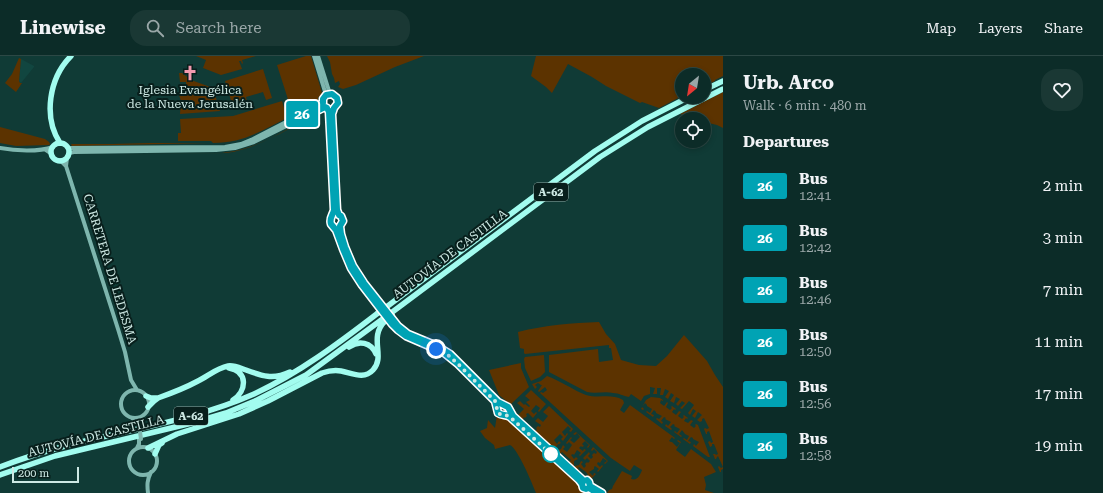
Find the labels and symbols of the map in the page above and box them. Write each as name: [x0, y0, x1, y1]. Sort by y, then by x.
church icon: Iglesia Evangélica de la Nueva Jerusalén: [181, 64, 199, 82]
north arrow: [675, 68, 711, 104]
place label: Iglesia Evangélica de la Nueva Jerusalén: [127, 83, 253, 111]
line badge: 26: [284, 101, 320, 127]
road number: A-62: [534, 183, 568, 201]
street label: CARRETERA DE LEDESMA: [80, 192, 140, 346]
street label: AUTOVÍA DE CASTILLA: [390, 206, 510, 302]
your location: [426, 339, 446, 359]
road number: A-62: [174, 407, 208, 425]
street label: AUTOVÍA DE CASTILLA: [27, 412, 166, 460]
unlabelled marker: [542, 445, 560, 463]
scale bar: [12, 465, 79, 484]

